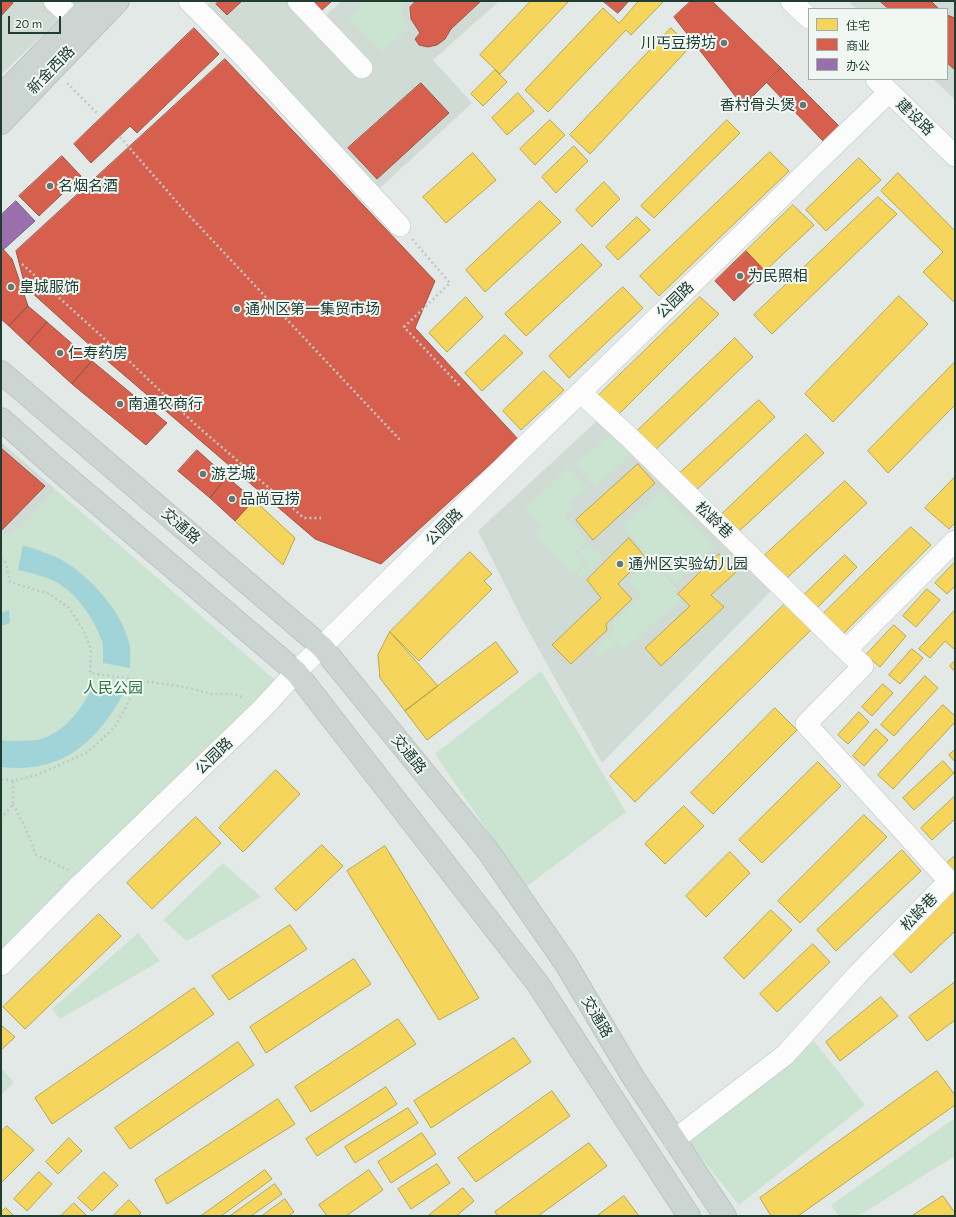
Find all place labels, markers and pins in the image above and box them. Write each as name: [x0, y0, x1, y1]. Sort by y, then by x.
place label: 川丐豆捞坊: [641, 34, 716, 52]
marker: 川丐豆捞坊: [719, 38, 729, 48]
place label: 香村骨头煲: [720, 96, 795, 114]
marker: 香村骨头煲: [798, 100, 808, 110]
place label: 名烟名酒: [58, 177, 118, 195]
marker: 名烟名酒: [45, 181, 55, 191]
place label: 为民照相: [748, 267, 808, 285]
marker: 为民照相: [735, 271, 745, 281]
place label: 皇城服饰: [19, 278, 79, 296]
marker: 皇城服饰: [6, 282, 16, 292]
place label: 通州区第一集贸市场: [245, 300, 380, 318]
marker: 通州区第一集贸市场: [232, 304, 242, 314]
place label: 仁寿药房: [68, 344, 128, 362]
marker: 仁寿药房: [55, 348, 65, 358]
place label: 南通农商行: [128, 395, 203, 413]
marker: 南通农商行: [115, 399, 125, 409]
place label: 游艺城: [211, 465, 256, 483]
marker: 游艺城: [198, 469, 208, 479]
place label: 品尚豆捞: [240, 490, 300, 508]
marker: 品尚豆捞: [227, 494, 237, 504]
place label: 通州区实验幼儿园: [628, 555, 748, 573]
marker: 通州区实验幼儿园: [615, 559, 625, 569]

